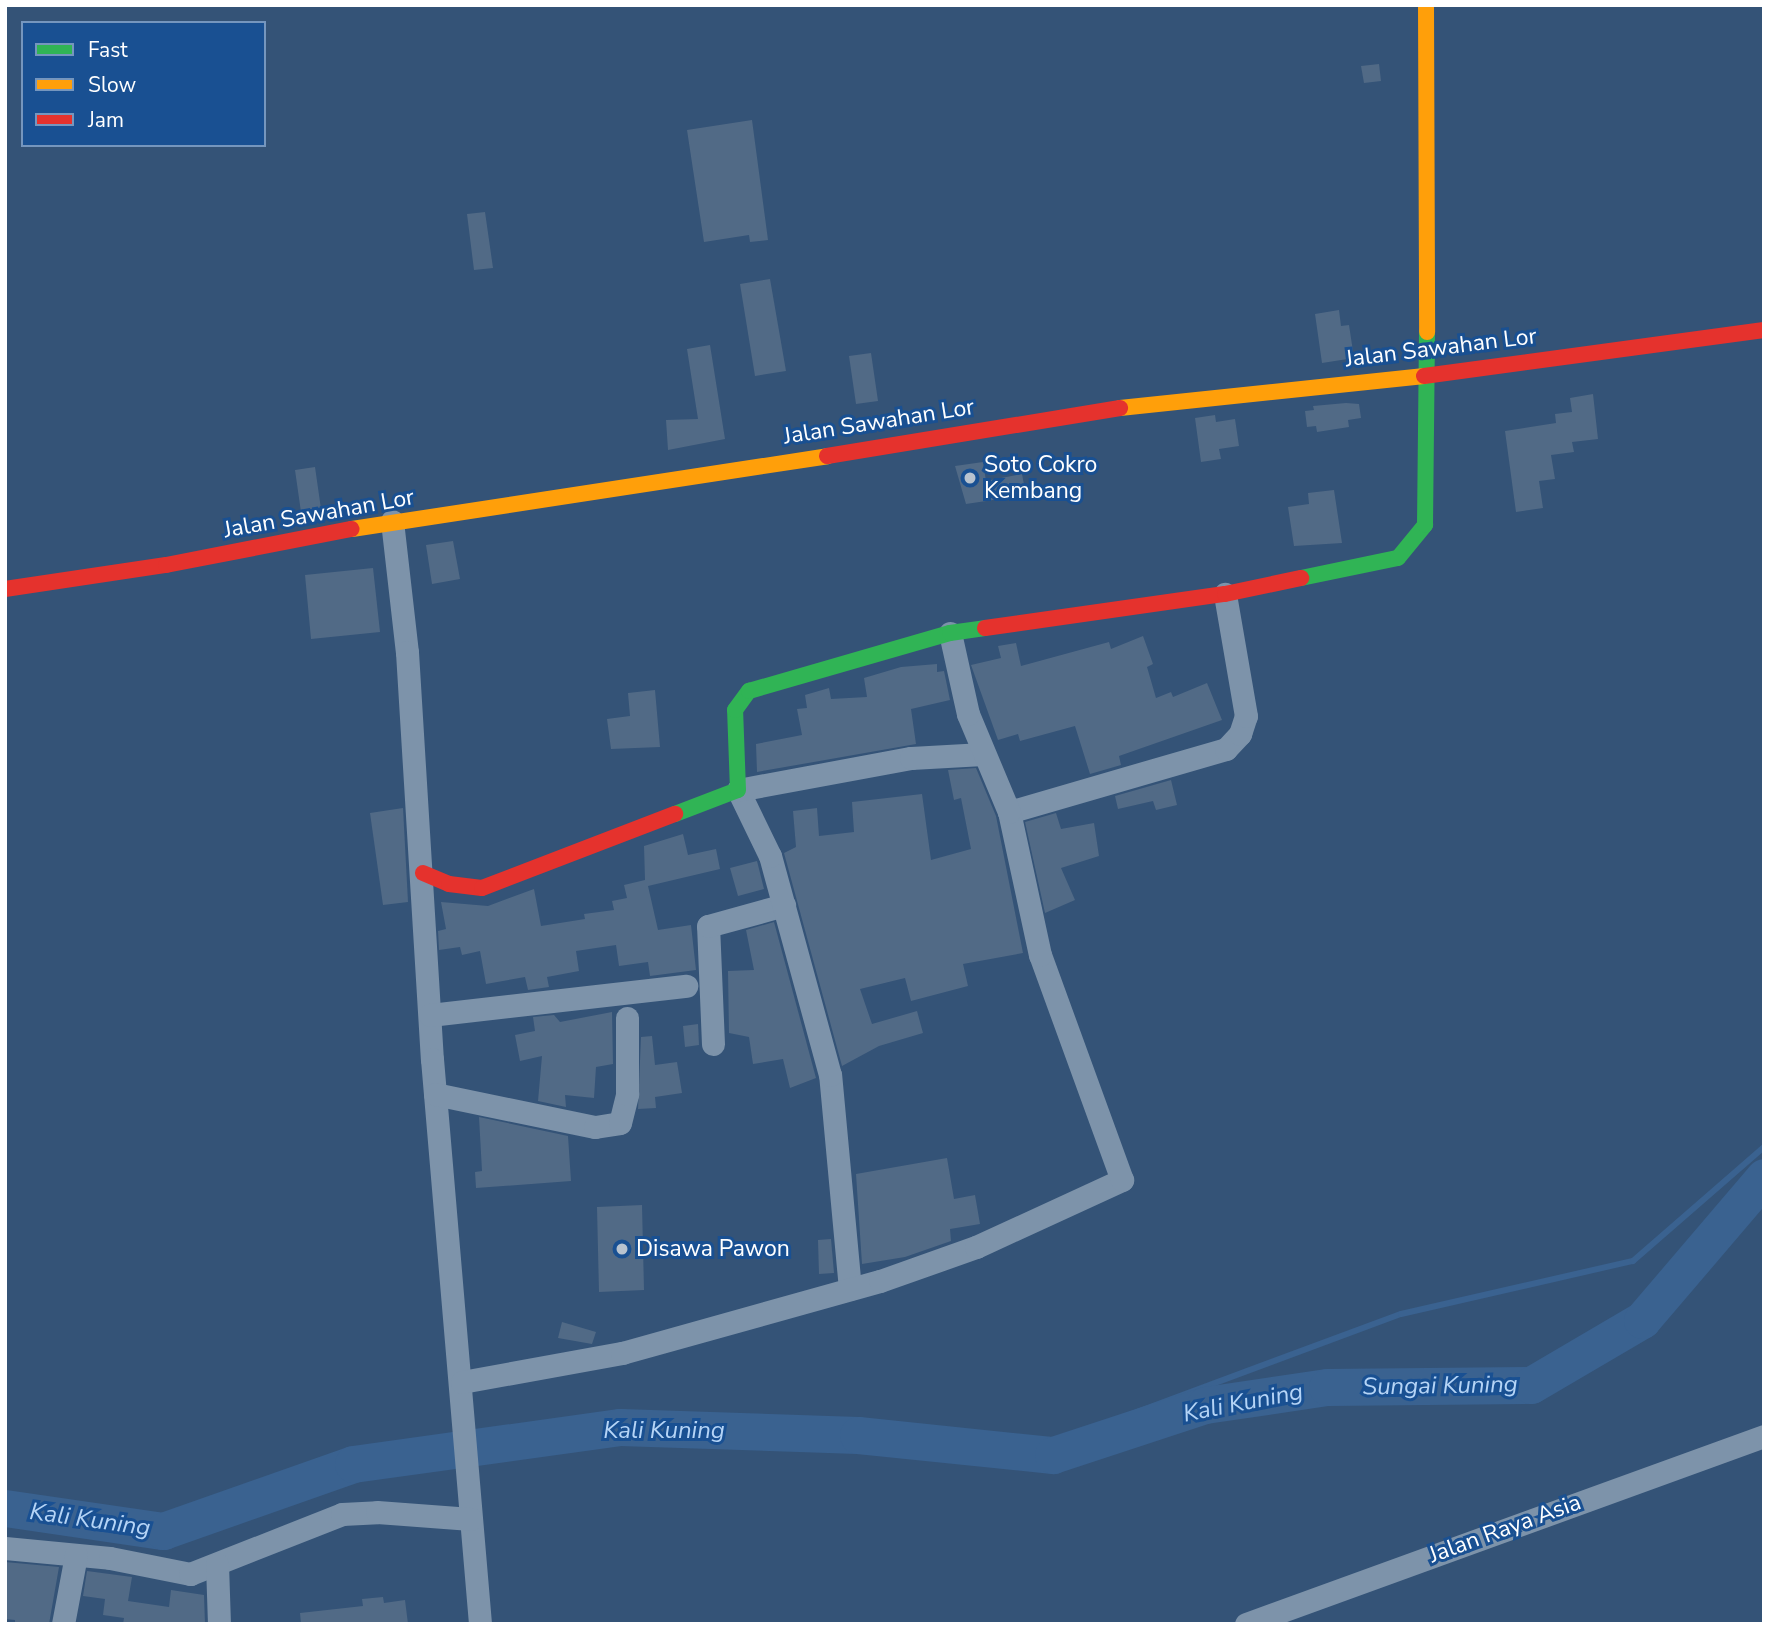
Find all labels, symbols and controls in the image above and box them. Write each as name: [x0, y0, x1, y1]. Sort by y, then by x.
legend: [21, 21, 266, 147]
text: Fast: [88, 36, 128, 64]
text: Slow: [88, 71, 136, 99]
text: Jam: [88, 106, 124, 134]
street label: Jalan Sawahan Lor: [1344, 323, 1538, 373]
street label: Jalan Sawahan Lor: [782, 393, 976, 451]
place label: Soto Cokro Kembang: [984, 451, 1097, 505]
marker: Soto Cokro Kembang: [962, 470, 978, 486]
street label: Jalan Sawahan Lor: [222, 484, 416, 544]
place label: Disawa Pawon: [636, 1235, 790, 1263]
marker: Disawa Pawon: [614, 1241, 630, 1257]
water label: Sungai Kuning: [1362, 1370, 1518, 1402]
water label: Kali Kuning: [1181, 1377, 1305, 1429]
water label: Kali Kuning: [603, 1417, 725, 1445]
street label: Jalan Raya Asia: [1425, 1489, 1585, 1569]
water label: Kali Kuning: [28, 1497, 152, 1543]

